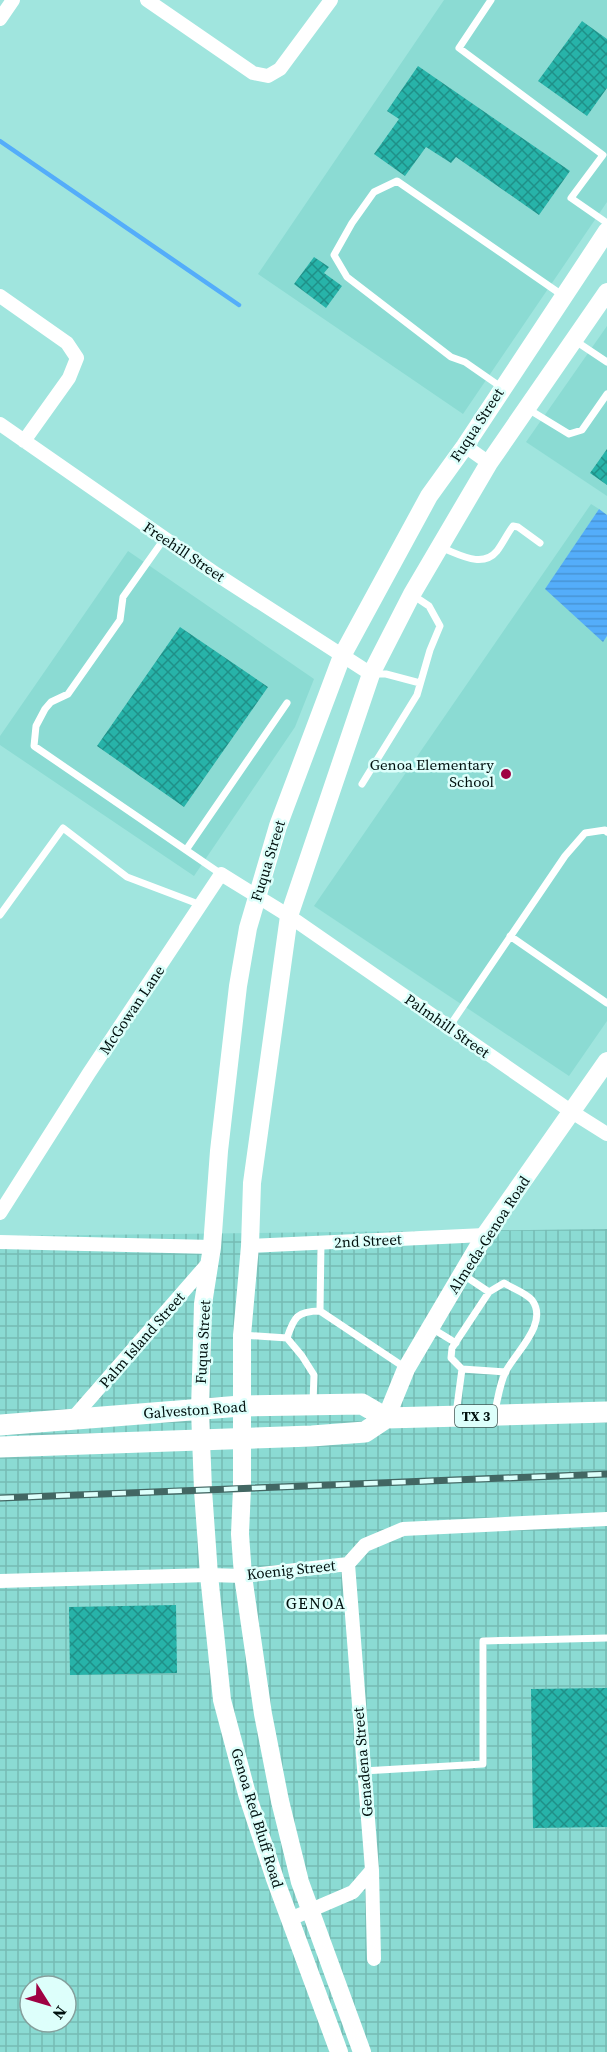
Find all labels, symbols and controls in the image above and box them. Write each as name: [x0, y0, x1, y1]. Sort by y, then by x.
street label: Fuqua Street: [445, 384, 508, 466]
street label: Freehill Street: [139, 516, 229, 587]
place label: Genoa Elementary School: [370, 754, 495, 792]
marker: Genoa Elementary School: [499, 767, 513, 781]
street label: Fuqua Street: [245, 818, 290, 904]
street label: McGowan Lane: [94, 961, 169, 1059]
street label: Palmhill Street: [401, 989, 494, 1063]
street label: Almeda-Genoa Road: [443, 1171, 535, 1298]
street label: 2nd Street: [334, 1228, 402, 1253]
street label: Palm Island Street: [94, 1287, 189, 1392]
street label: Fuqua Street: [190, 1299, 215, 1384]
street label: Galveston Road: [143, 1395, 248, 1424]
road number: TX 3: [455, 1405, 497, 1427]
street label: Koenig Street: [245, 1554, 337, 1585]
district label: GENOA: [286, 1592, 346, 1614]
street label: Genadena Street: [347, 1706, 378, 1818]
street label: Genoa Red Bluff Road: [226, 1745, 289, 1891]
north arrow: [18, 1974, 78, 2034]
text: N: [47, 2002, 72, 2025]

